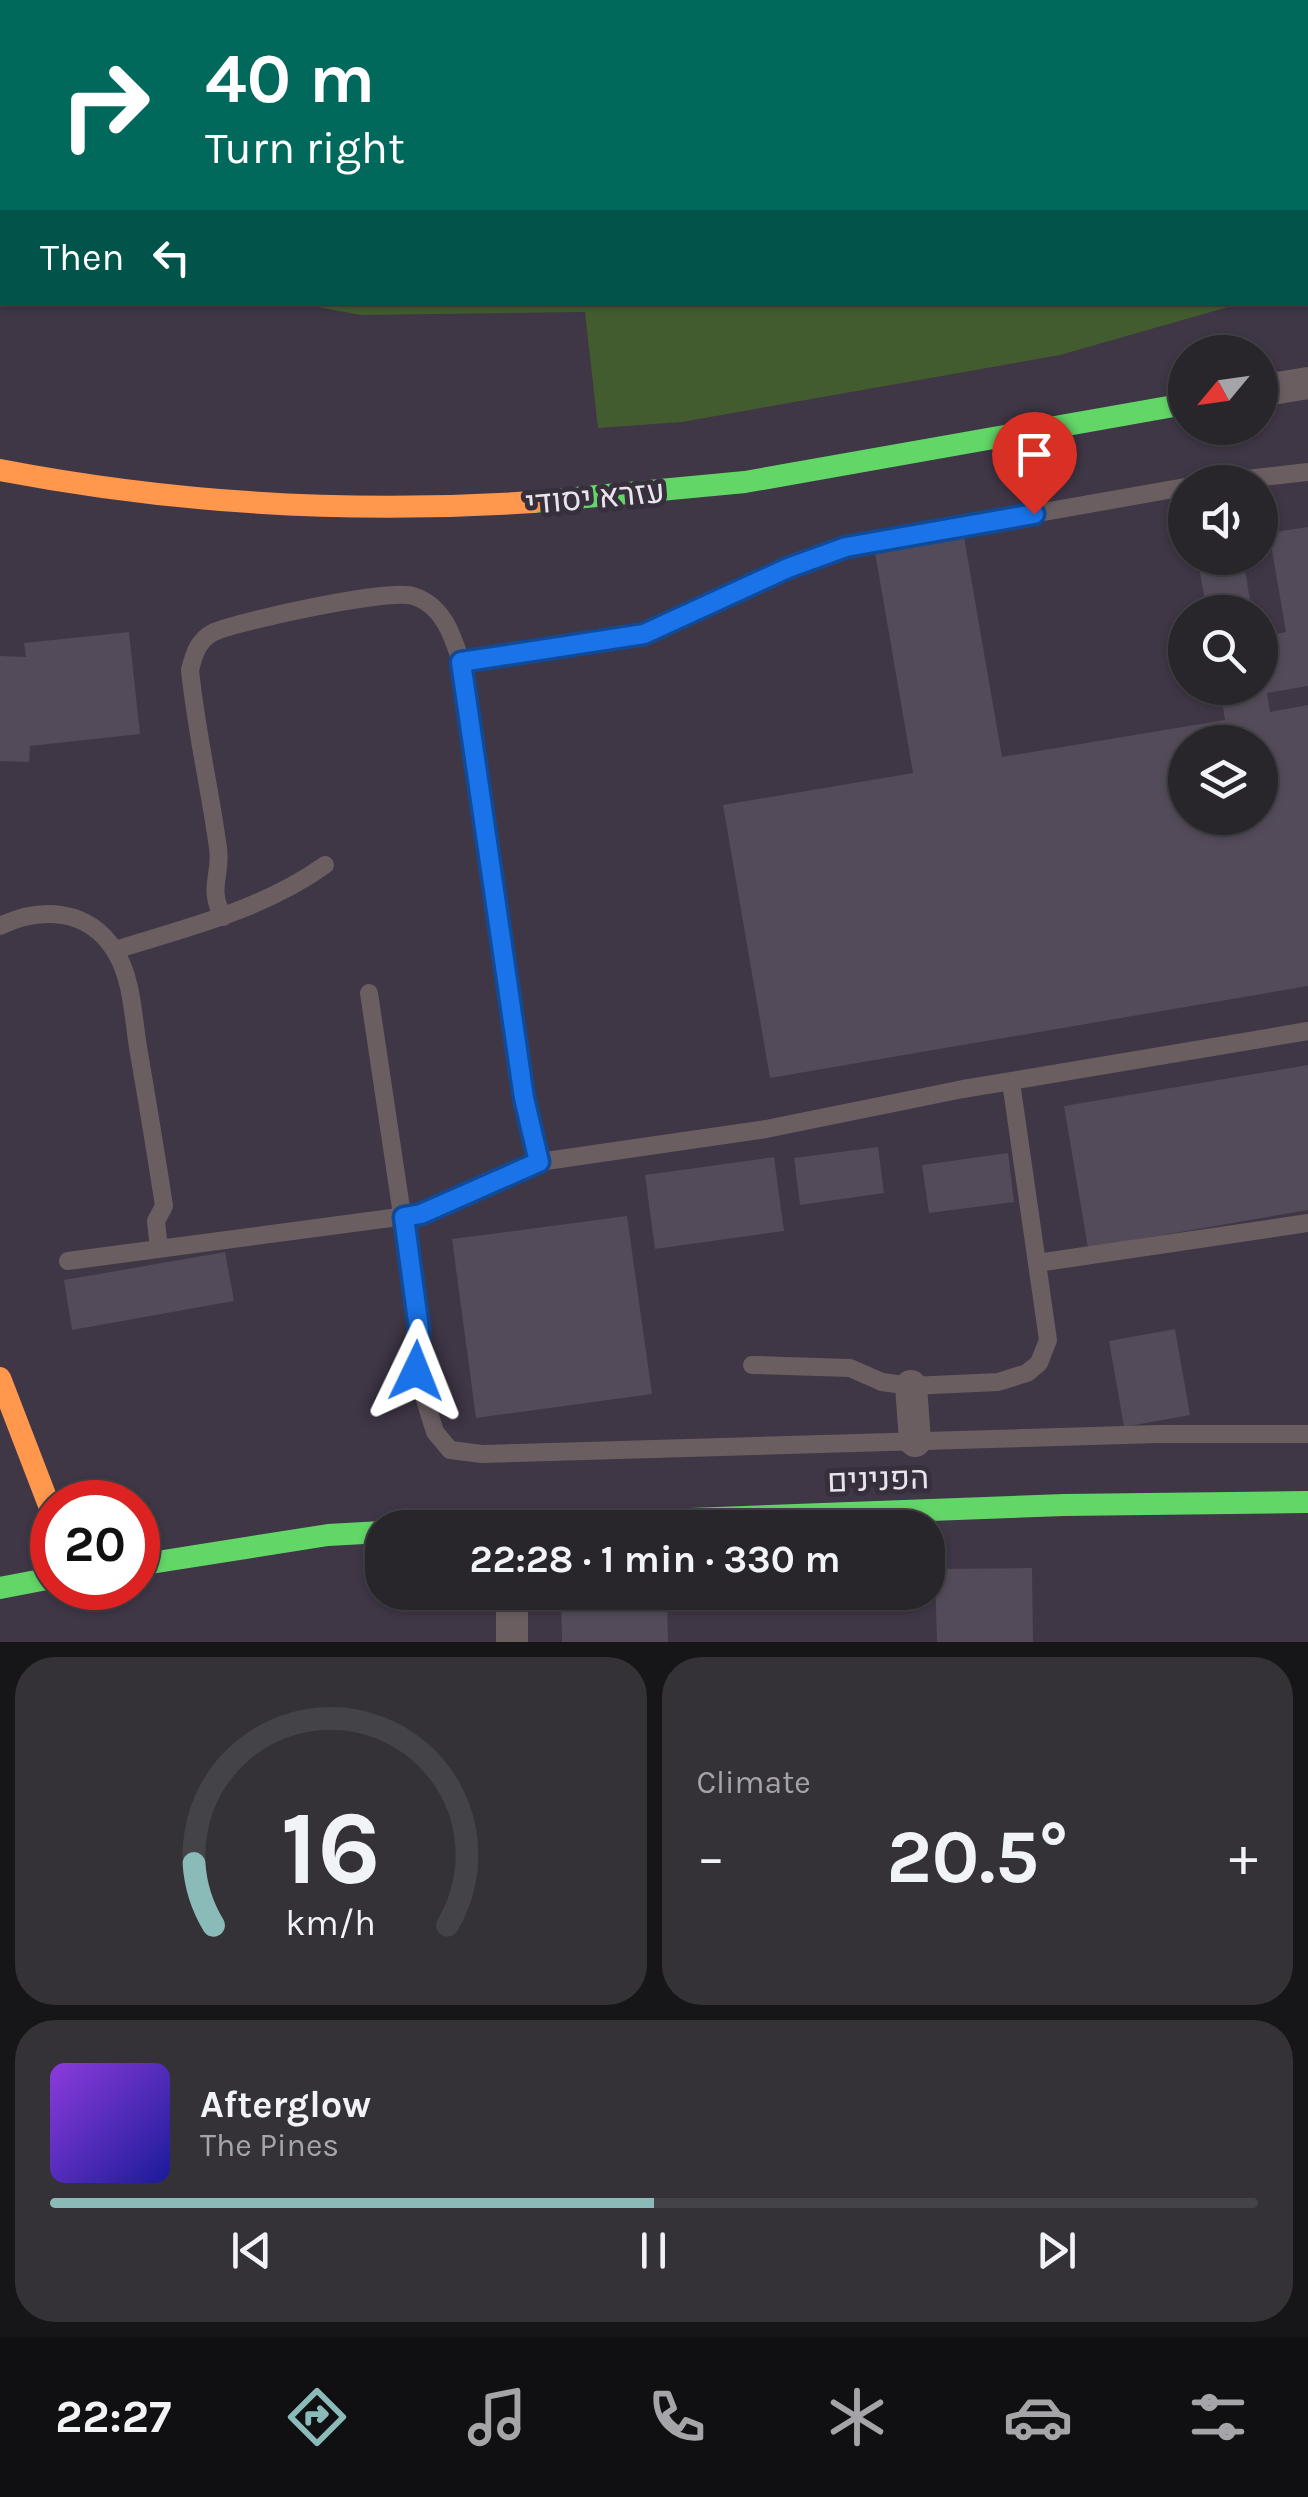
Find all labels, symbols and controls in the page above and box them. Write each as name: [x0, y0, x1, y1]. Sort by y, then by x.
text: 40 m: [205, 38, 375, 120]
icon: right: [40, 40, 170, 170]
text: Turn right: [205, 122, 405, 174]
icon: left: [144, 230, 199, 285]
text: Then: [40, 235, 124, 280]
north arrow: [1168, 335, 1278, 445]
map controls: [1168, 335, 1278, 835]
pin: [992, 412, 1077, 515]
icon: arrive: [1007, 427, 1062, 482]
button: sound: [1168, 465, 1278, 575]
street label: עזרא יסודי: [524, 473, 666, 522]
button: search: [1168, 595, 1278, 705]
button: layers: [1168, 725, 1278, 835]
position arrow: [364, 1319, 468, 1423]
street label: הפנינים: [827, 1459, 929, 1500]
speed limit sign: 20: [30, 1480, 160, 1610]
text: 22:28 · 1 min · 330 m: [470, 1537, 840, 1582]
text: Climate: [697, 1764, 811, 1801]
text: 16: [281, 1788, 381, 1909]
text: 20.5°: [886, 1813, 1068, 1901]
text: −: [697, 1825, 725, 1889]
text: +: [1229, 1825, 1258, 1889]
text: km/h: [285, 1902, 376, 1944]
text: Afterglow: [200, 2082, 371, 2127]
text: The Pines: [200, 2127, 339, 2164]
icon: previous: [224, 2223, 279, 2278]
icon: pause: [626, 2223, 681, 2278]
icon: next: [1029, 2223, 1084, 2278]
icon: directions: [282, 2382, 352, 2452]
icon: music: [462, 2382, 532, 2452]
icon: phone: [642, 2382, 712, 2452]
icon: climate: [822, 2382, 892, 2452]
icon: car: [1003, 2382, 1073, 2452]
icon: filters: [1183, 2382, 1253, 2452]
text: 22:27: [55, 2391, 171, 2443]

